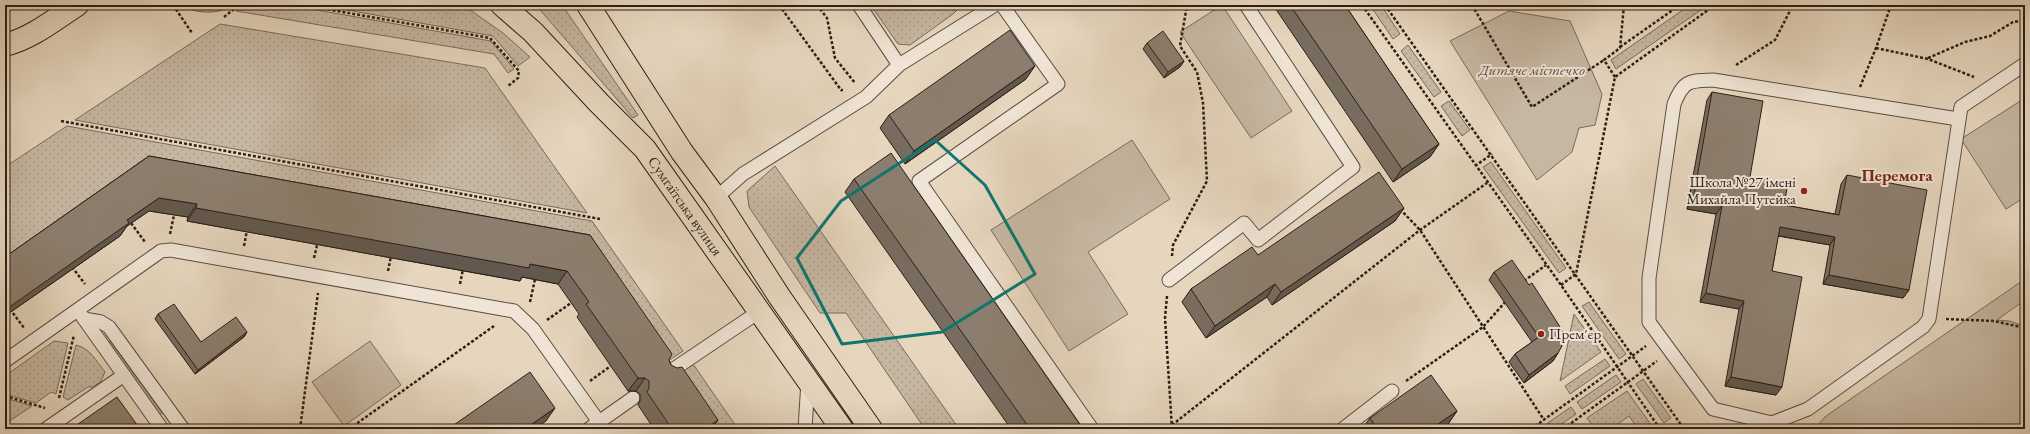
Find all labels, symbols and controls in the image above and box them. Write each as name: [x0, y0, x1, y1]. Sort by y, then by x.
park label: Дитяче містечко: [1478, 60, 1585, 79]
street label: Сумгаїтська вулиця: [644, 152, 727, 260]
district label: Перемога: [1861, 164, 1933, 186]
place label: Школа №27 імені Михайла Путейка: [1686, 172, 1796, 208]
marker: Школа №27 імені Михайла Путейка: [1799, 186, 1809, 196]
place label: Прем'єр: [1549, 324, 1601, 343]
marker: Прем'єр: [1536, 329, 1546, 339]

